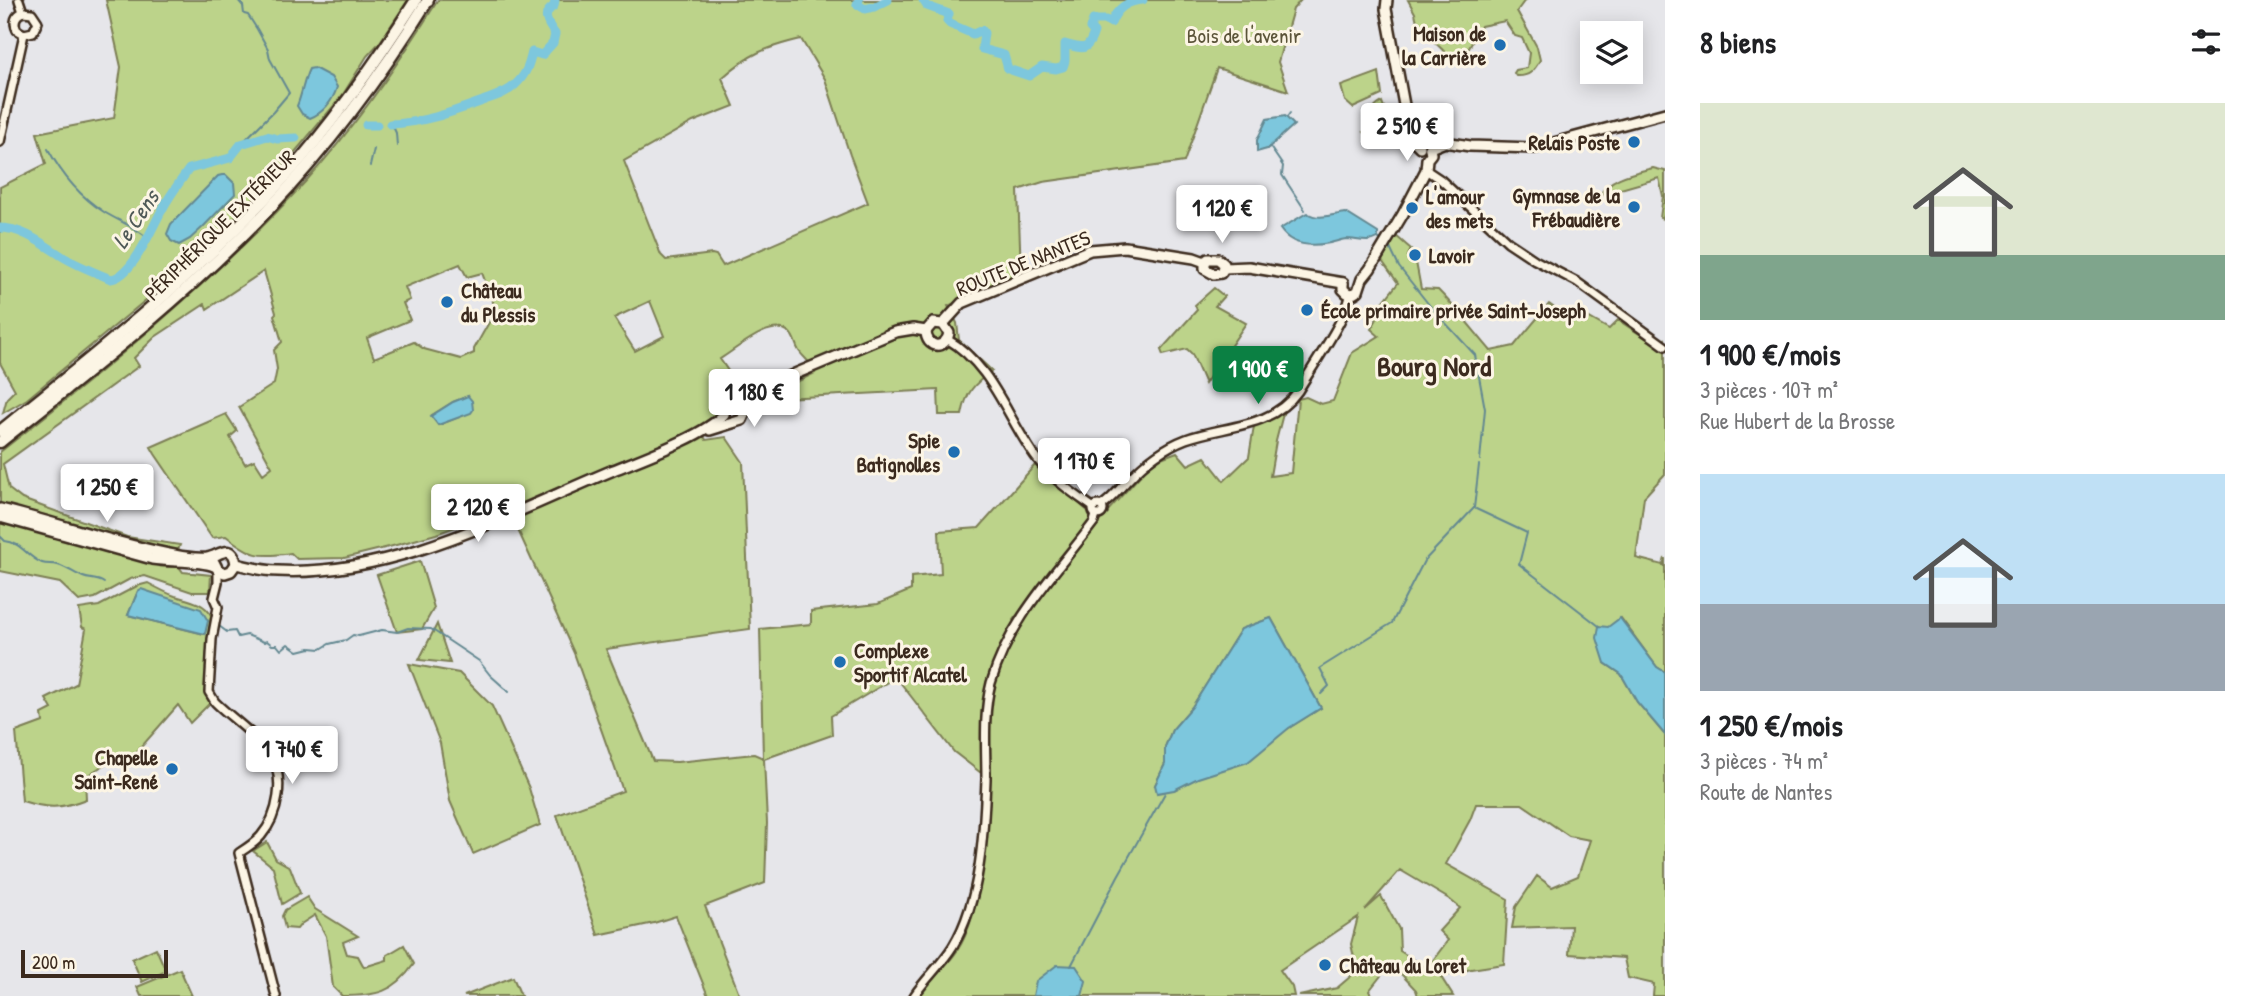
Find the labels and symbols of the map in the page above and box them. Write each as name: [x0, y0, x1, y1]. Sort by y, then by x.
place label: Maison de la Carrière: [1402, 19, 1487, 72]
park label: Bois de l'avenir: [1187, 21, 1301, 50]
marker: Maison de la Carrière: [1492, 37, 1508, 53]
pin: 2 510 €: [1342, 104, 1472, 163]
place label: Relais Poste: [1528, 128, 1621, 157]
marker: Relais Poste: [1626, 134, 1642, 150]
street label: PÉRIPHÉRIQUE EXTÉRIEUR: [138, 143, 302, 307]
place label: Gymnase de la Frébaudière: [1513, 181, 1621, 234]
water label: Le Cens: [104, 182, 167, 254]
place label: L'amour des mets: [1426, 182, 1493, 235]
pin: 1 120 €: [1157, 186, 1287, 245]
marker: Gymnase de la Frébaudière: [1626, 199, 1642, 215]
marker: L'amour des mets: [1404, 200, 1420, 216]
street label: ROUTE DE NANTES: [952, 223, 1095, 303]
place label: Lavoir: [1429, 241, 1476, 270]
marker: Lavoir: [1407, 247, 1423, 263]
place label: Château du Plessis: [461, 276, 535, 329]
marker: Château du Plessis: [439, 294, 455, 310]
place label: École primaire privée Saint-Joseph: [1321, 296, 1586, 326]
marker: École primaire privée Saint-Joseph: [1299, 302, 1315, 318]
pin: 1 900 €: [1193, 346, 1323, 406]
district label: Bourg Nord: [1377, 347, 1491, 386]
pin: 1 180 €: [689, 370, 819, 429]
place label: Spie Batignolles: [856, 426, 941, 480]
pin: 1 170 €: [1019, 438, 1149, 498]
marker: Spie Batignolles: [946, 444, 962, 460]
pin: 1 250 €: [42, 464, 172, 524]
pin: 2 120 €: [413, 484, 543, 544]
place label: Complexe Sportif Alcatel: [854, 636, 967, 690]
marker: Complexe Sportif Alcatel: [832, 654, 848, 670]
pin: 1 740 €: [227, 726, 357, 786]
place label: Chapelle Saint-René: [74, 743, 159, 796]
marker: Chapelle Saint-René: [164, 761, 180, 777]
scale bar: [21, 947, 168, 979]
place label: Château du Loret: [1339, 951, 1467, 980]
marker: Château du Loret: [1317, 957, 1333, 973]

